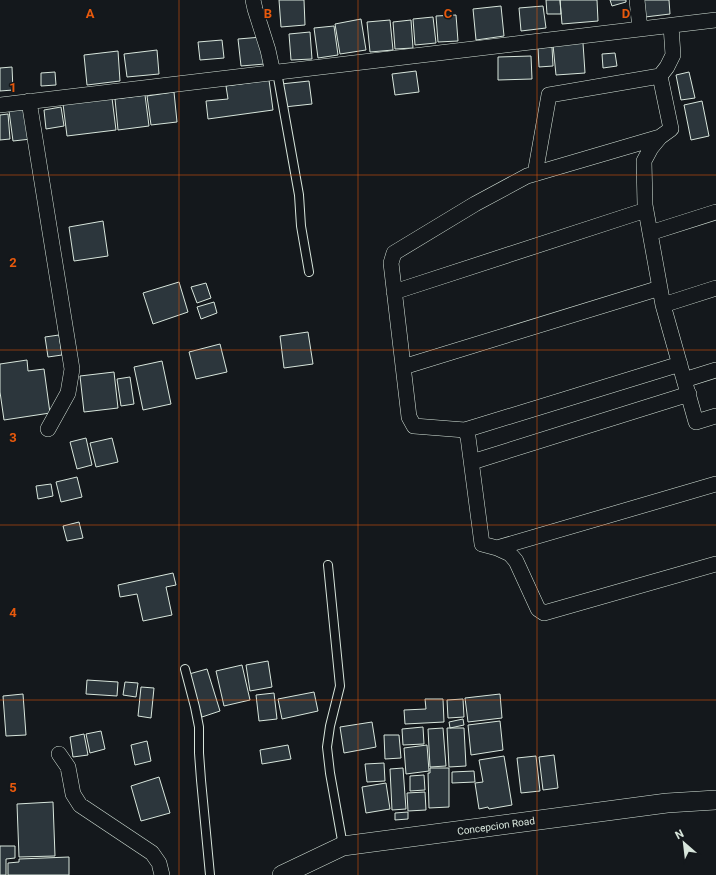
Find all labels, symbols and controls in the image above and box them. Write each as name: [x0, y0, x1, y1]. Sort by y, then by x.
text: A: [86, 6, 95, 21]
text: B: [264, 6, 272, 21]
text: C: [444, 6, 453, 21]
text: D: [622, 6, 630, 21]
text: 1: [9, 80, 17, 95]
text: 2: [9, 255, 17, 270]
text: 3: [9, 430, 17, 445]
text: 4: [9, 605, 17, 620]
text: 5: [9, 780, 17, 795]
street label: Concepcion Road: [457, 815, 535, 837]
north arrow: [664, 823, 704, 863]
text: N: [673, 827, 686, 842]

